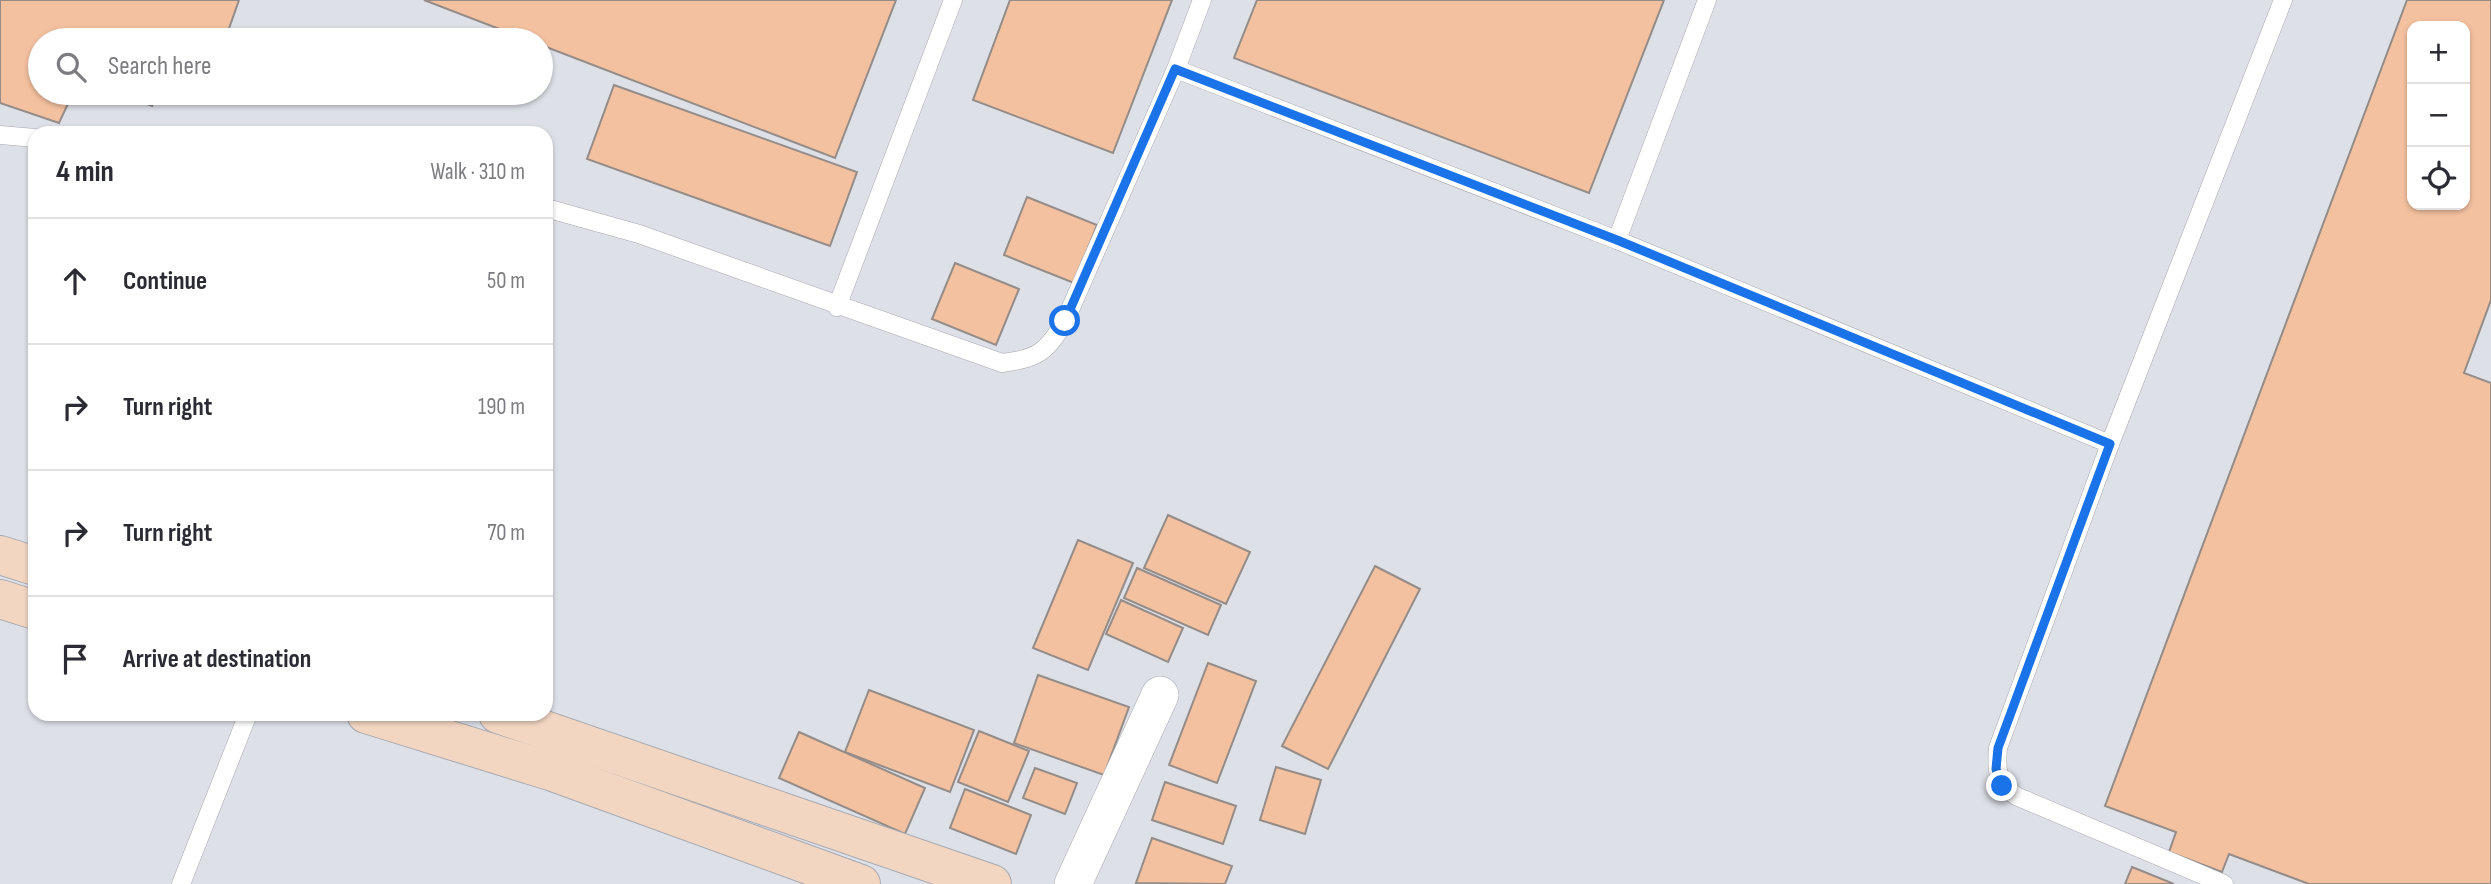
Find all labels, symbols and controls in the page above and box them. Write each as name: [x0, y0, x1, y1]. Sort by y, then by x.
map controls: [2407, 21, 2470, 210]
button: +: [2407, 21, 2470, 84]
search box: [28, 28, 553, 105]
icon: search: [52, 48, 90, 86]
text: Search here: [108, 51, 211, 82]
button: −: [2407, 84, 2470, 147]
button: locate: [2407, 147, 2470, 210]
text: 4 min: [56, 154, 114, 190]
text: Walk · 310 m: [430, 158, 525, 186]
icon: ahead: [56, 262, 94, 300]
text: Continue: [123, 266, 207, 297]
text: 50 m: [487, 267, 525, 295]
route start: [1049, 305, 1080, 336]
icon: right: [56, 388, 94, 426]
text: Turn right: [123, 392, 212, 423]
text: 190 m: [478, 393, 525, 421]
icon: right: [56, 514, 94, 552]
text: Turn right: [123, 518, 212, 549]
text: 70 m: [487, 519, 525, 547]
icon: arrive: [56, 640, 94, 678]
text: Arrive at destination: [123, 644, 311, 675]
route end: [1986, 770, 2017, 801]

